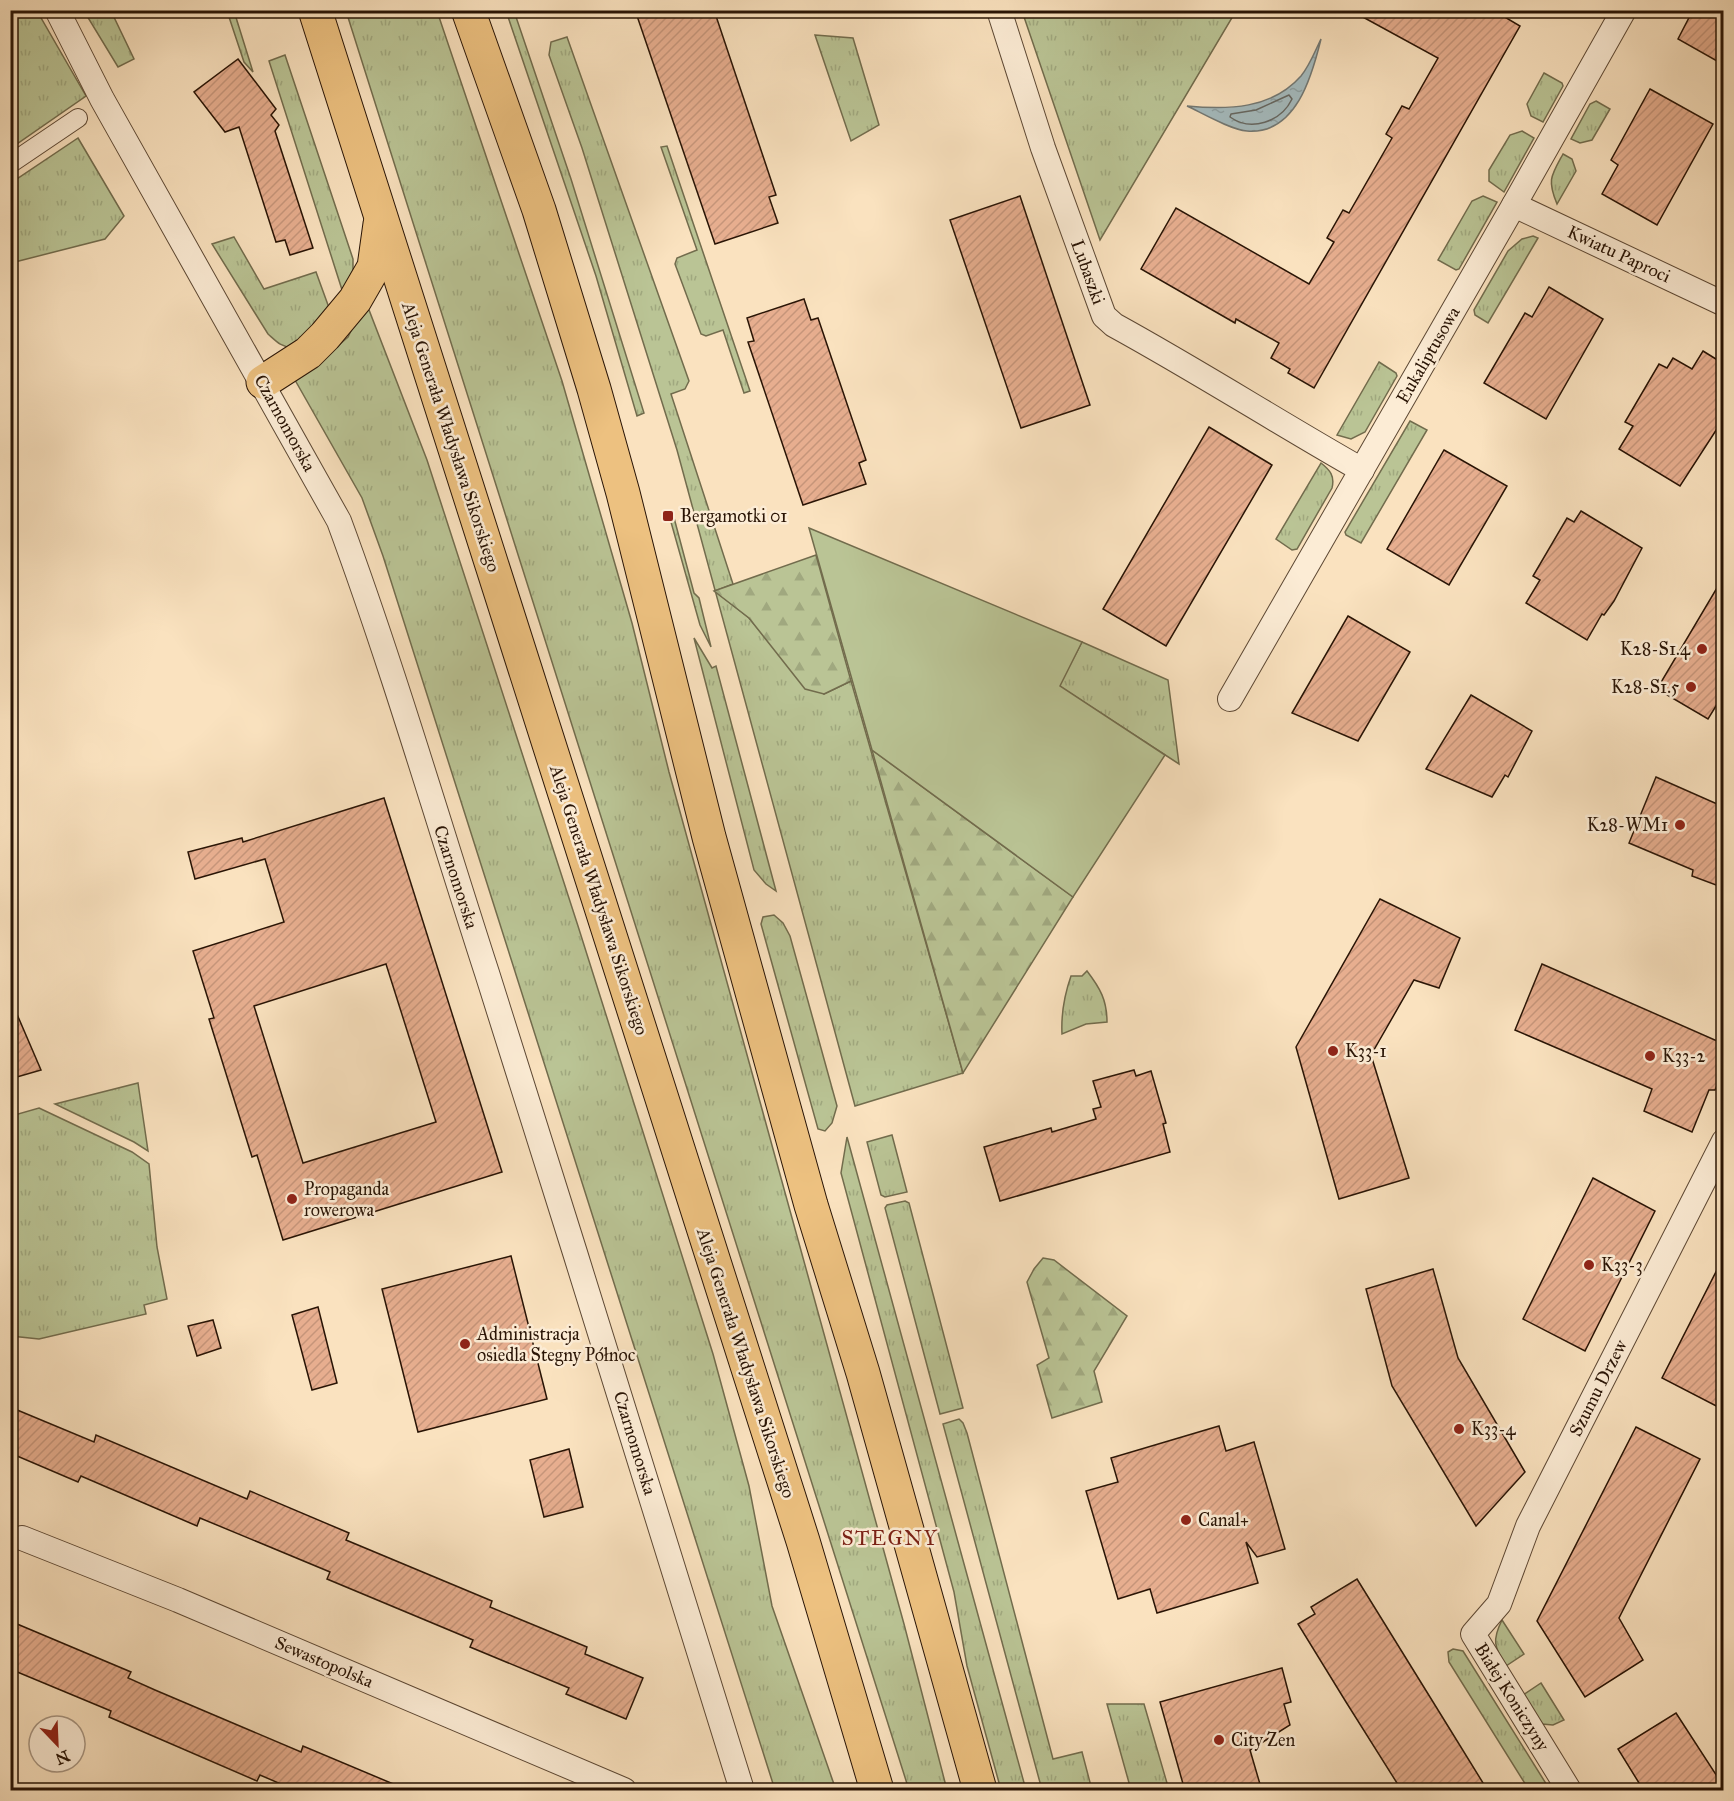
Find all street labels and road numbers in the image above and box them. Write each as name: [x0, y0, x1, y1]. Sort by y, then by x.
street label: Kwiatu Paproci: [1564, 221, 1674, 287]
street label: Lubaszki: [1066, 237, 1110, 307]
street label: Aleja Generała Władysława Sikorskiego: [396, 298, 505, 575]
street label: Eukaliptusowa: [1391, 302, 1465, 407]
street label: Czarnomorska: [249, 371, 321, 476]
street label: Aleja Generała Władysława Sikorskiego: [544, 761, 653, 1038]
street label: Czarnomorska: [429, 823, 483, 932]
street label: Aleja Generała Władysława Sikorskiego: [691, 1224, 800, 1501]
street label: Szumu Drzew: [1564, 1336, 1632, 1440]
street label: Czarnomorska: [609, 1388, 661, 1498]
street label: Sewastopolska: [271, 1631, 377, 1693]
street label: Białej Koniczyny: [1470, 1639, 1554, 1756]

